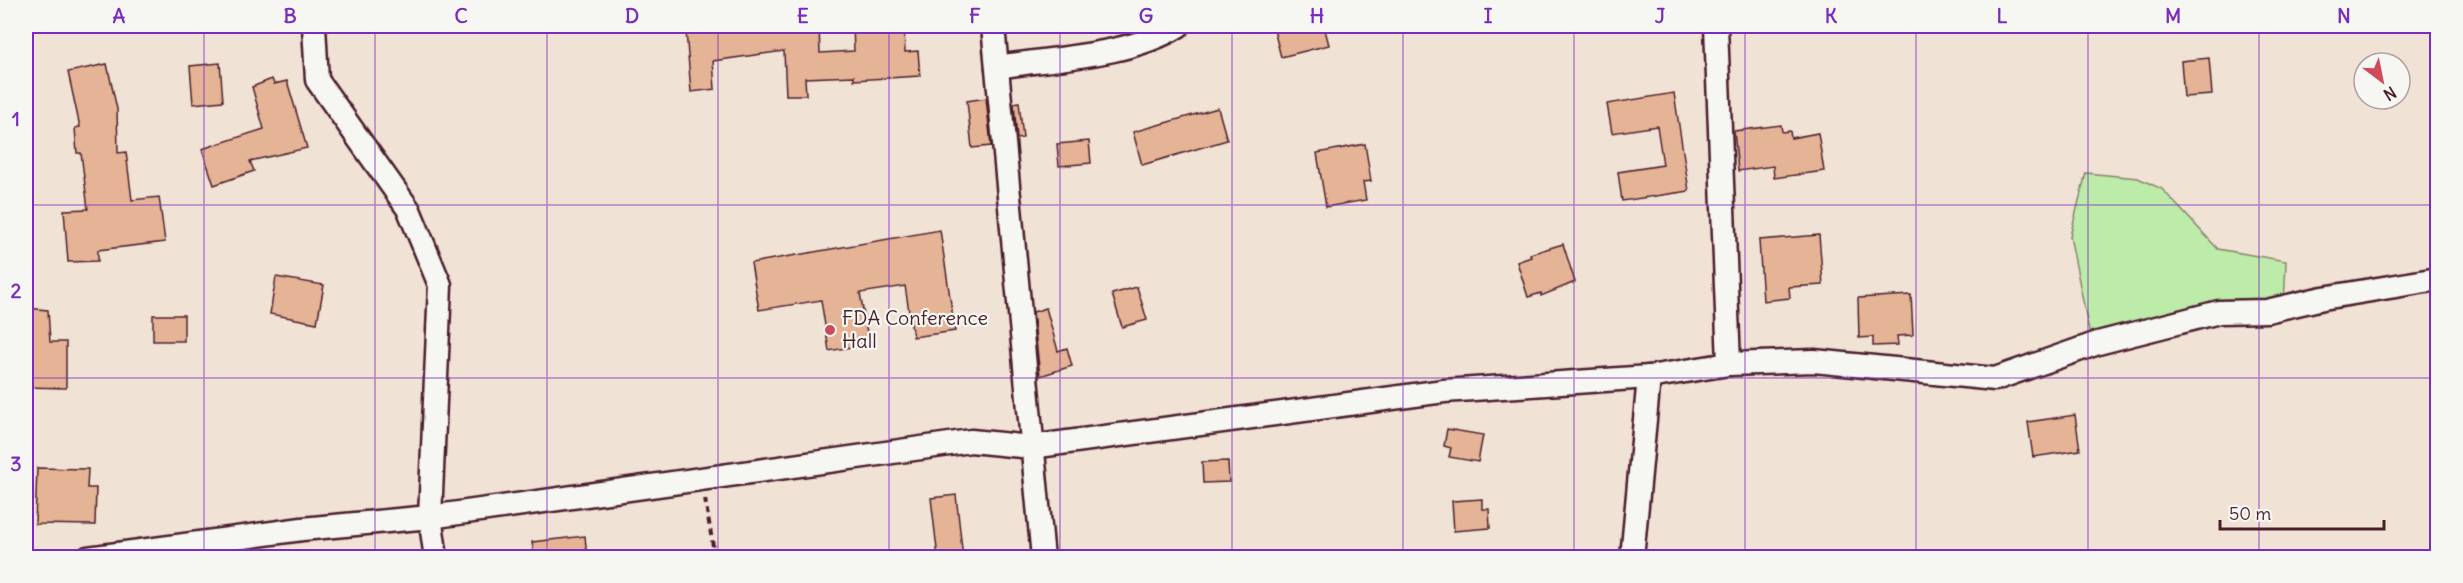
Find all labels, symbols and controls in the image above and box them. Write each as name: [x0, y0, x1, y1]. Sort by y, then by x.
text: A: [113, 3, 126, 28]
text: B: [283, 3, 297, 28]
text: C: [454, 3, 468, 28]
text: D: [625, 3, 639, 28]
text: E: [797, 3, 809, 28]
text: F: [969, 3, 981, 28]
text: G: [1139, 3, 1153, 28]
text: H: [1310, 3, 1324, 28]
text: I: [1484, 3, 1493, 28]
text: J: [1655, 3, 1666, 28]
text: K: [1825, 3, 1838, 28]
text: L: [1997, 3, 2008, 28]
text: M: [2165, 3, 2181, 28]
text: N: [2337, 3, 2351, 28]
north arrow: [2352, 51, 2412, 111]
text: N: [2380, 82, 2400, 105]
text: 1: [12, 106, 20, 131]
text: 2: [11, 278, 22, 303]
place label: FDA Conference Hall: [842, 305, 988, 353]
marker: FDA Conference Hall: [823, 323, 837, 337]
text: 3: [10, 451, 22, 476]
scale bar: [2220, 493, 2384, 531]
text: 50 m: [2229, 502, 2271, 525]

